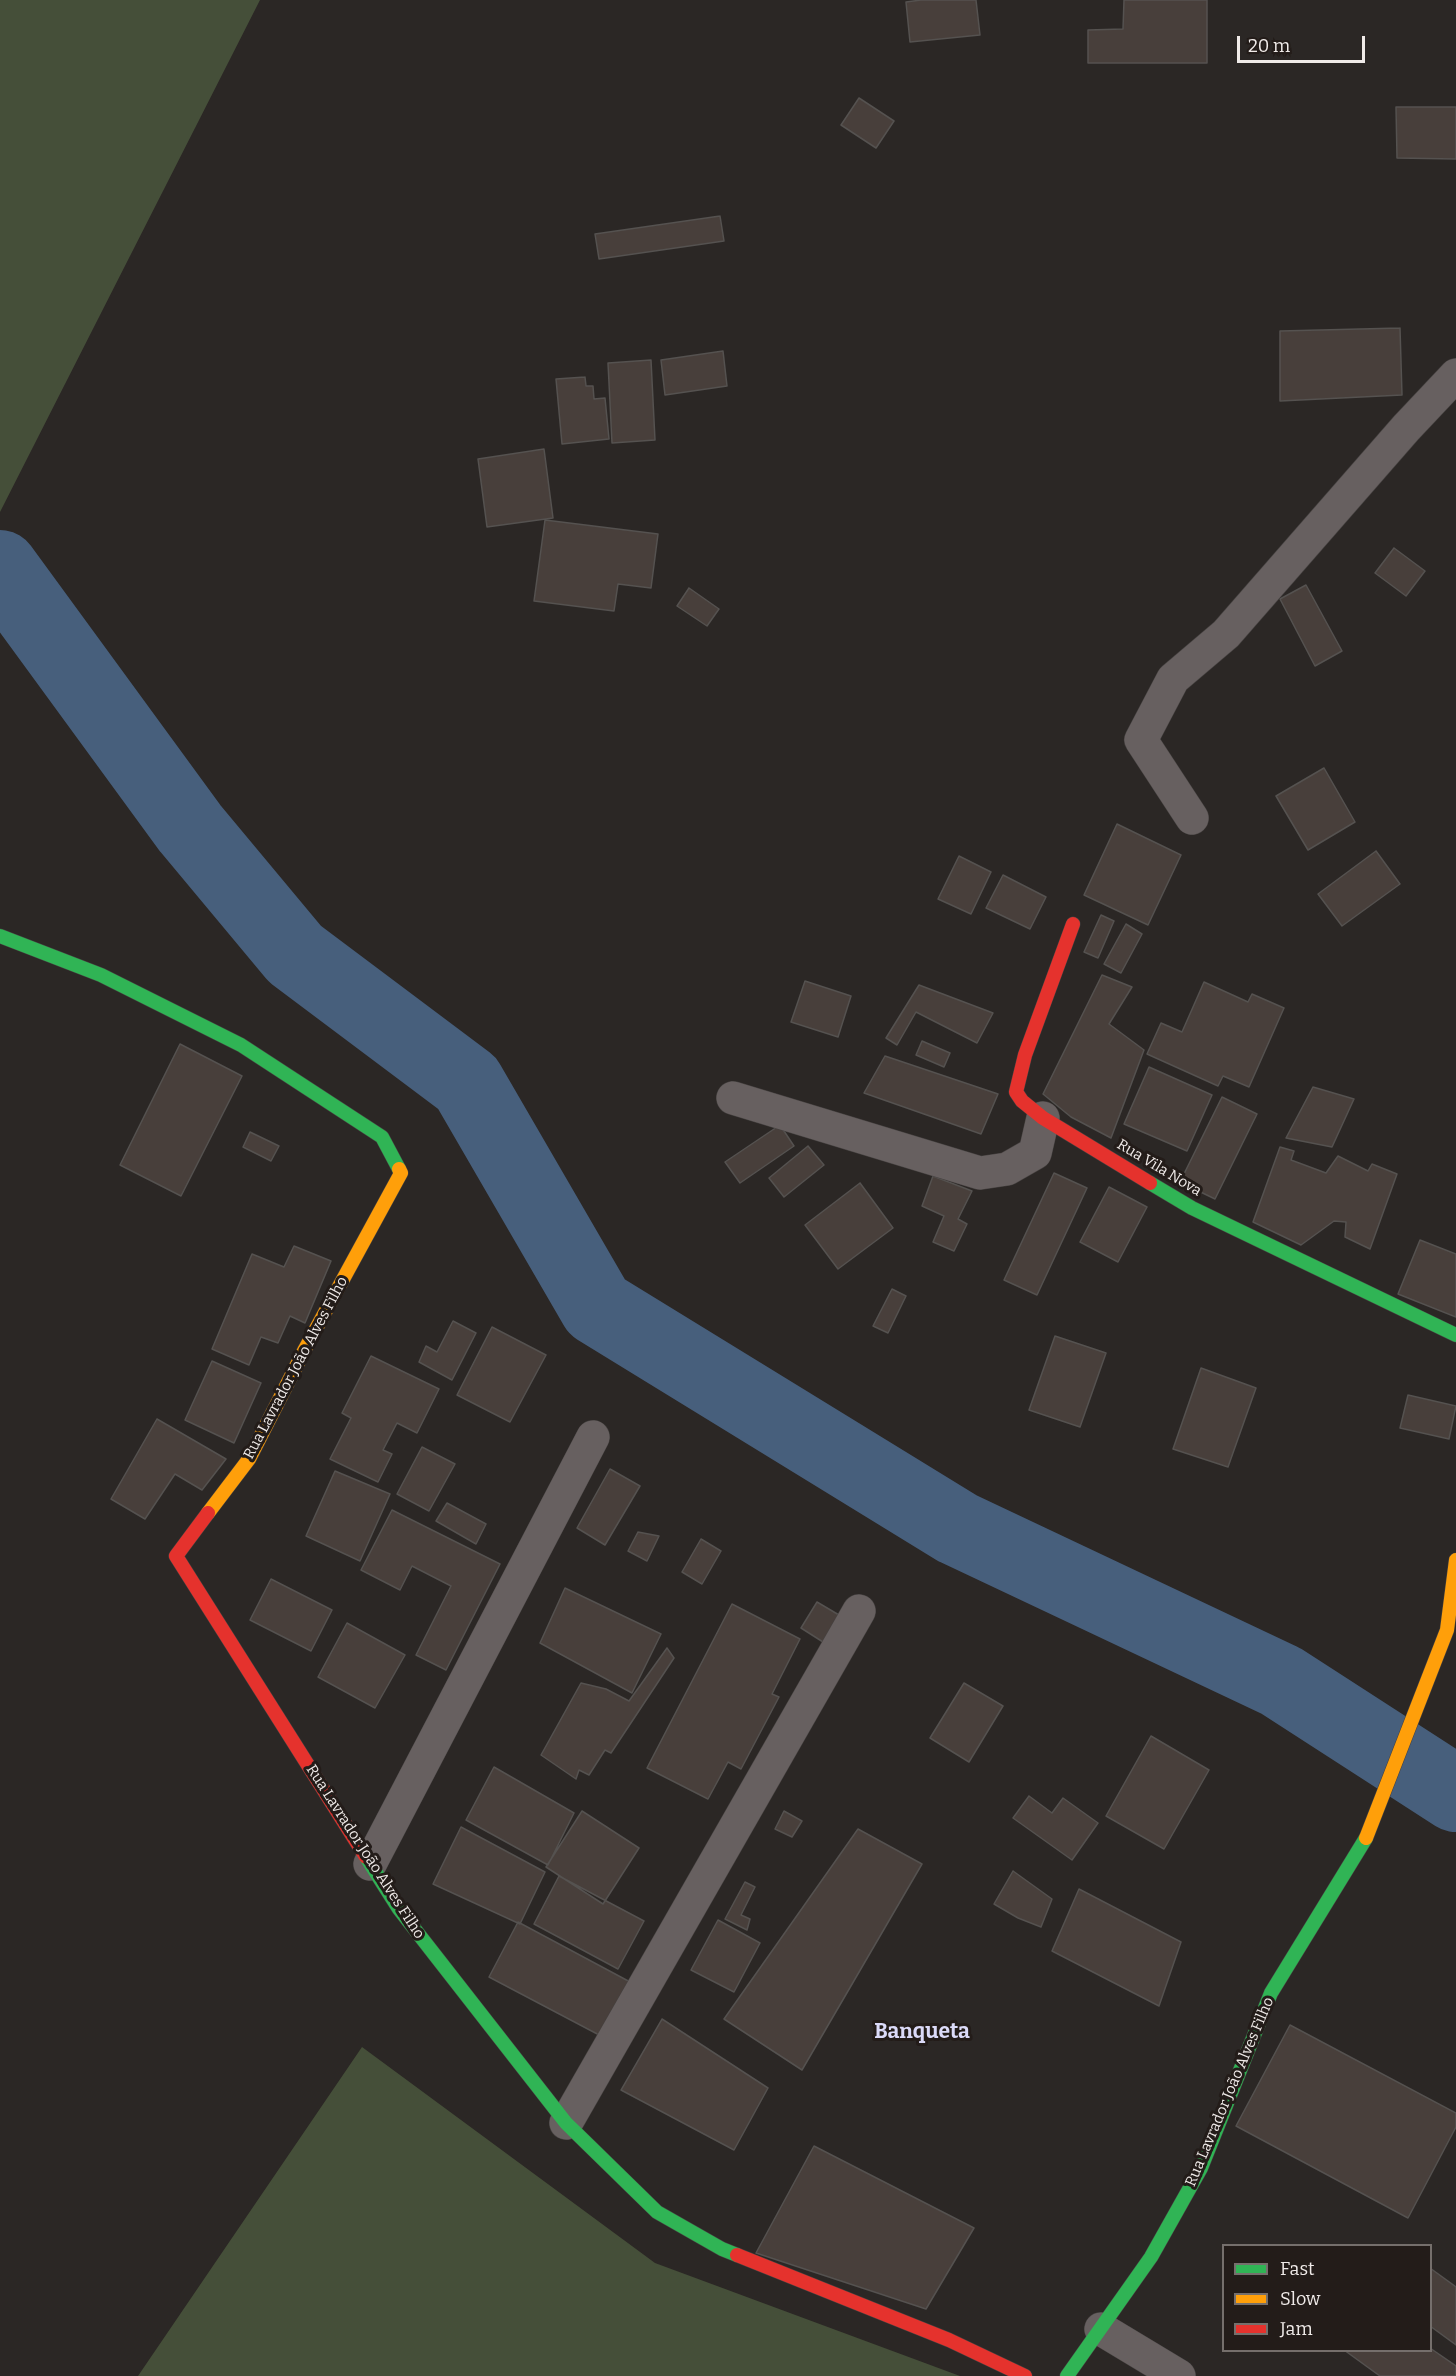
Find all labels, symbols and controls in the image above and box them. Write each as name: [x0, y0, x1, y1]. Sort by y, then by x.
scale bar: [1240, 24, 1368, 62]
text: 20 m: [1248, 35, 1290, 57]
street label: Rua Vila Nova: [1113, 1136, 1205, 1200]
street label: Rua Lavrador João Alves Filho: [240, 1274, 352, 1462]
street label: Rua Lavrador João Alves Filho: [302, 1762, 428, 1942]
street label: Rua Lavrador João Alves Filho: [1182, 1995, 1278, 2189]
district label: Banqueta: [874, 2019, 970, 2045]
legend: [1222, 2244, 1432, 2352]
text: Fast: [1280, 2258, 1315, 2280]
text: Slow: [1280, 2288, 1320, 2310]
text: Jam: [1280, 2318, 1313, 2340]

